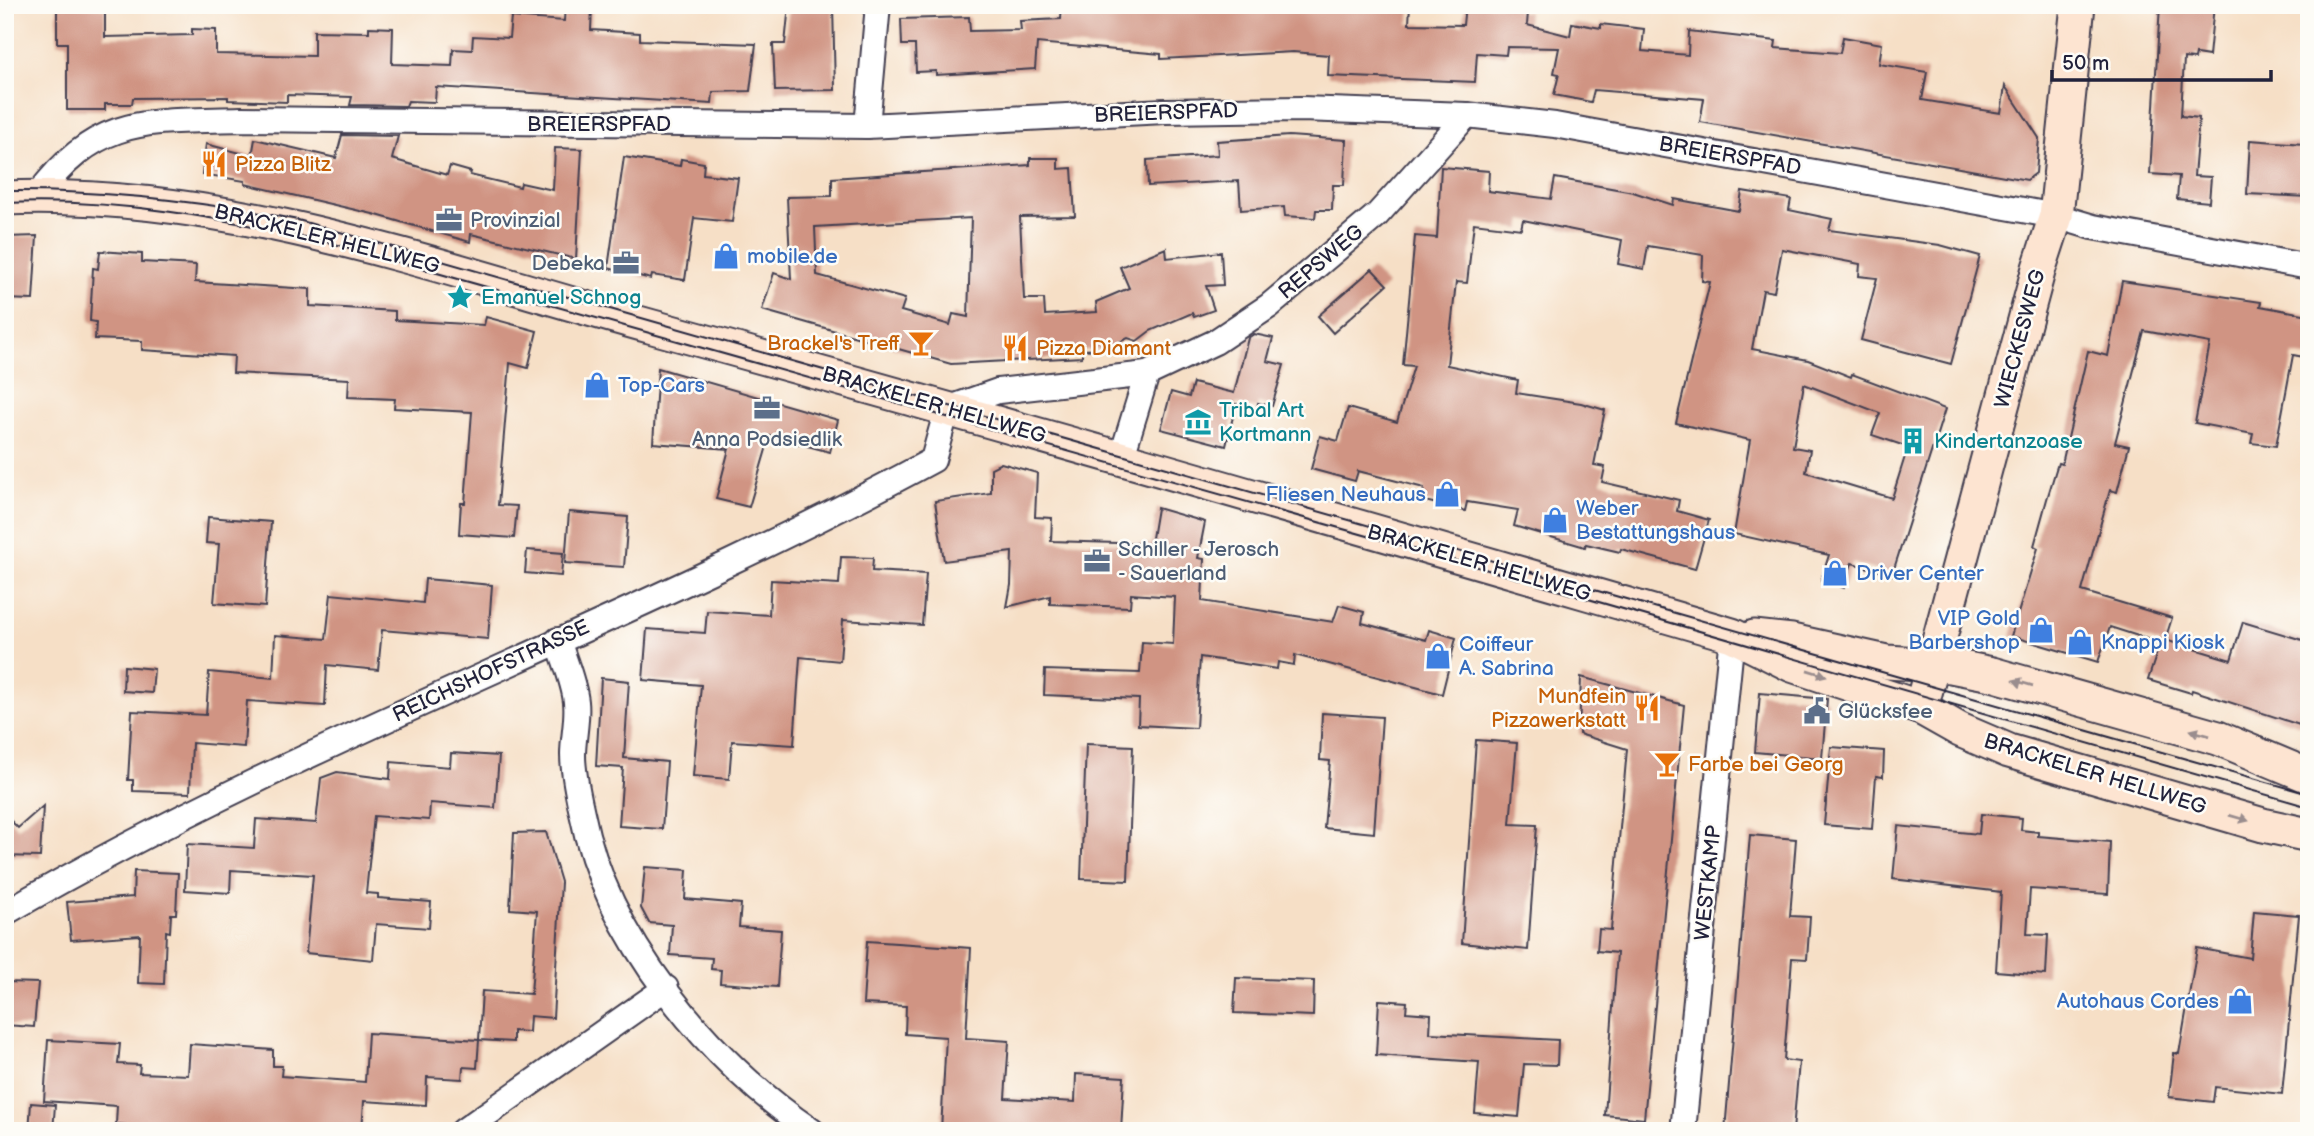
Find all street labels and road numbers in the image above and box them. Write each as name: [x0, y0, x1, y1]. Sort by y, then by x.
street label: BREIERSPFAD: [1094, 98, 1238, 128]
street label: BREIERSPFAD: [527, 112, 671, 137]
street label: BREIERSPFAD: [1657, 131, 1803, 181]
street label: BRACKELER HELLWEG: [212, 199, 442, 279]
street label: REPSWEG: [1273, 219, 1369, 305]
street label: WIECKESWEG: [1989, 267, 2051, 411]
street label: BRACKELER HELLWEG: [819, 361, 1049, 449]
street label: BRACKELER HELLWEG: [1364, 519, 1594, 607]
street label: REICHSHOFSTRASSE: [389, 614, 593, 728]
street label: BRACKELER HELLWEG: [1981, 728, 2209, 820]
street label: WESTKAMP: [1690, 824, 1726, 942]

